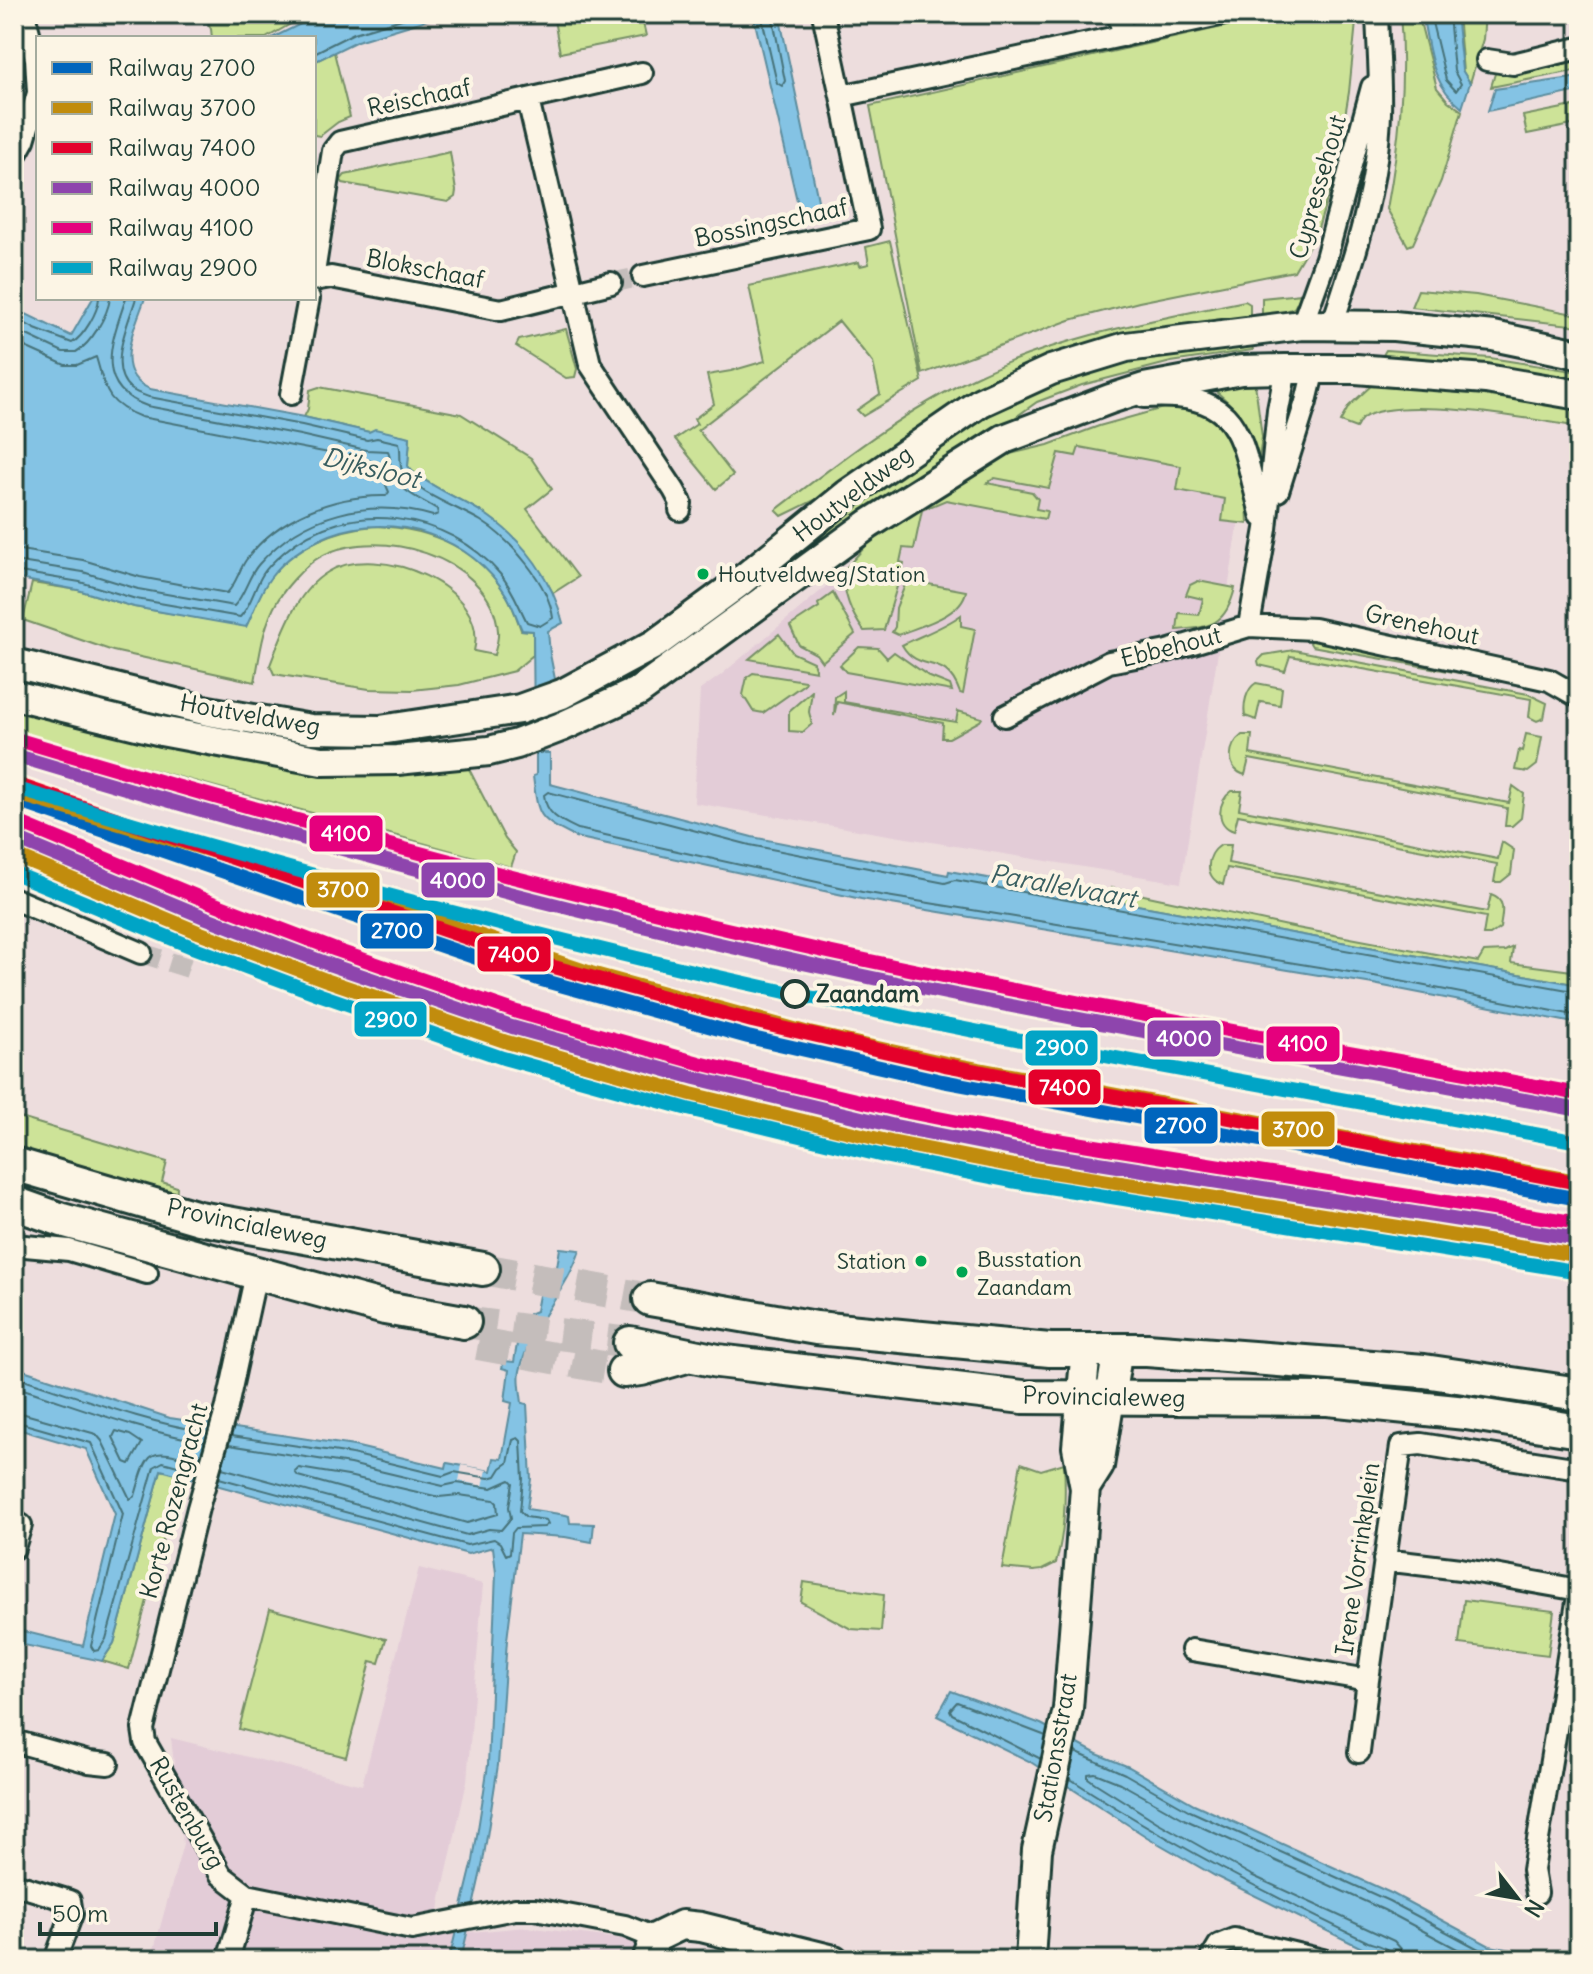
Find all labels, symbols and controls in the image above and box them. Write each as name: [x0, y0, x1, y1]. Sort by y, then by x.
legend: [36, 36, 316, 300]
text: Railway 2700: [108, 52, 256, 82]
street label: Reischaaf: [364, 71, 474, 123]
text: Railway 3700: [108, 92, 256, 122]
street label: Cypressehout: [1282, 111, 1352, 262]
text: Railway 7400: [108, 132, 256, 162]
text: Railway 4000: [108, 172, 261, 202]
street label: Bossingschaaf: [691, 191, 851, 253]
text: Railway 4100: [108, 212, 254, 242]
street label: Blokschaaf: [364, 242, 488, 294]
text: Railway 2900: [108, 252, 258, 282]
street label: Houtveldweg: [787, 438, 918, 548]
water label: Dijksloot: [319, 440, 426, 496]
place label: Houtveldweg/Station: [718, 560, 926, 588]
marker: Houtveldweg/Station: [695, 566, 711, 582]
street label: Grenehout: [1363, 597, 1482, 651]
street label: Ebbehout: [1117, 619, 1224, 673]
street label: Houtveldweg: [178, 687, 323, 741]
line badge: 4100: [308, 814, 384, 853]
text: 4100: [321, 819, 371, 847]
water label: Parallelvaart: [987, 856, 1142, 915]
line badge: 4000: [420, 861, 496, 899]
text: 4000: [430, 866, 486, 894]
line badge: 3700: [305, 871, 381, 909]
text: 3700: [317, 875, 369, 903]
line badge: 2700: [359, 912, 435, 950]
text: 2700: [371, 916, 423, 944]
line badge: 7400: [476, 935, 552, 973]
text: 7400: [488, 940, 540, 968]
place label: Zaandam: [816, 978, 919, 1008]
marker: Zaandam: [781, 980, 809, 1008]
line badge: 2900: [353, 1000, 428, 1038]
text: 2900: [364, 1005, 418, 1033]
line badge: 4000: [1146, 1019, 1222, 1058]
text: 4000: [1156, 1024, 1212, 1052]
line badge: 4100: [1265, 1025, 1341, 1063]
line badge: 2900: [1024, 1029, 1099, 1067]
text: 4100: [1278, 1029, 1328, 1057]
text: 2900: [1035, 1033, 1089, 1061]
line badge: 7400: [1027, 1068, 1102, 1106]
text: 7400: [1039, 1073, 1091, 1101]
line badge: 2700: [1143, 1106, 1219, 1145]
line badge: 3700: [1260, 1110, 1336, 1148]
text: 2700: [1155, 1111, 1207, 1139]
text: 3700: [1272, 1115, 1324, 1143]
street label: Provincialeweg: [164, 1191, 330, 1255]
place label: Busstation Zaandam: [977, 1245, 1082, 1301]
place label: Station: [837, 1247, 906, 1275]
marker: Station: [913, 1253, 929, 1269]
marker: Busstation Zaandam: [954, 1264, 970, 1280]
street label: Provincialeweg: [1022, 1380, 1186, 1412]
street label: Korte Rozengracht: [133, 1400, 214, 1602]
street label: Irene Vorrinkplein: [1329, 1460, 1385, 1657]
street label: Stationsstraat: [1027, 1671, 1083, 1825]
street label: Rustenburg: [144, 1751, 232, 1874]
north arrow: [1477, 1858, 1557, 1938]
scale bar: [40, 1886, 216, 1936]
text: N: [1518, 1895, 1550, 1922]
text: 50 m: [52, 1898, 108, 1928]

